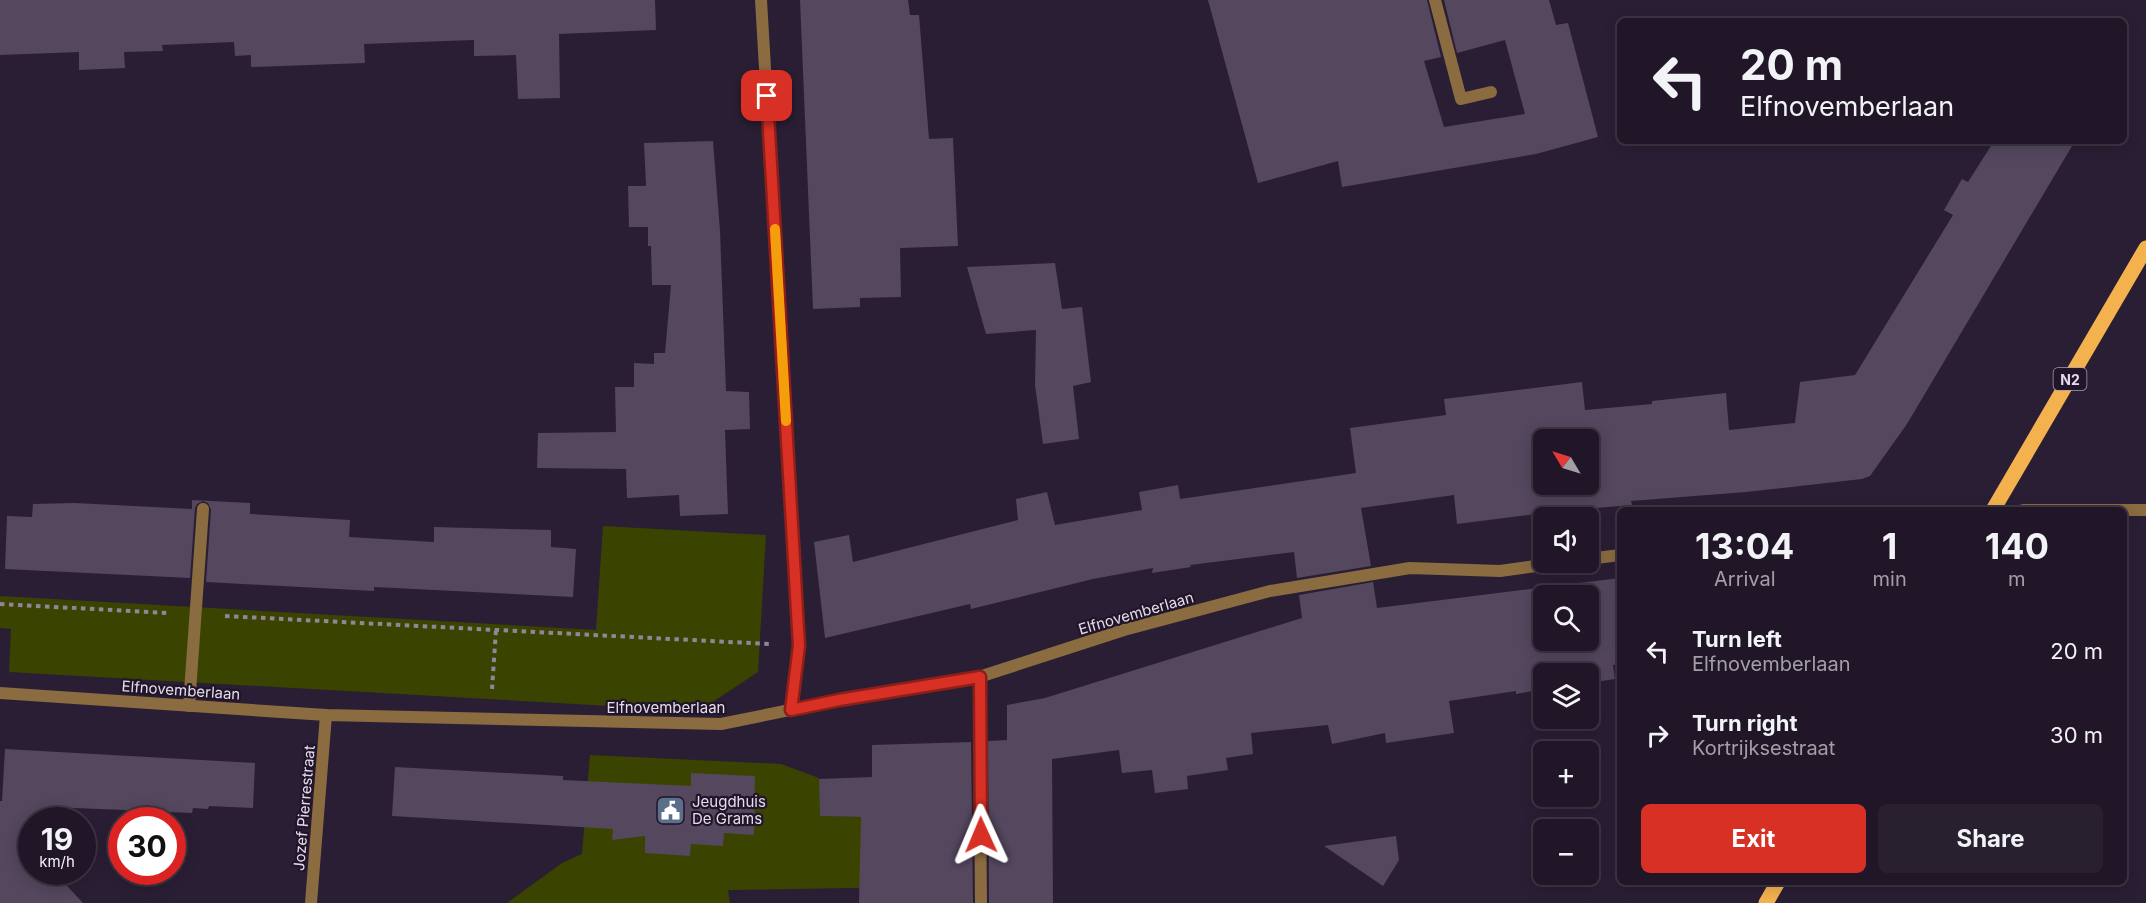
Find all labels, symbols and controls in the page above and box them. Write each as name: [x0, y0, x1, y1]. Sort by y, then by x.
text: 20 m: [1740, 39, 1843, 90]
icon: left: [1641, 42, 1719, 120]
pin: [741, 70, 792, 121]
icon: arrive: [750, 79, 783, 112]
text: Elfnovemberlaan: [1740, 90, 1954, 123]
road number: N2: [2054, 368, 2086, 390]
north arrow: [1533, 429, 1599, 495]
map controls: [1533, 429, 1599, 885]
button: sound: [1533, 507, 1599, 573]
text: 13:04: [1695, 524, 1794, 568]
text: 1: [1882, 524, 1897, 568]
text: 140: [1985, 524, 2049, 568]
text: Arrival: [1714, 567, 1776, 591]
text: min: [1873, 567, 1907, 591]
text: m: [2008, 567, 2026, 591]
button: search: [1533, 585, 1599, 651]
street label: Elfnovemberlaan: [1076, 587, 1196, 639]
text: Turn left: [1692, 626, 1782, 652]
icon: left: [1641, 635, 1674, 668]
text: 20 m: [2050, 638, 2103, 664]
text: Elfnovemberlaan: [1692, 652, 1851, 676]
button: layers: [1533, 663, 1599, 729]
street label: Elfnovemberlaan: [121, 676, 241, 704]
street label: Elfnovemberlaan: [607, 698, 725, 717]
text: Turn right: [1692, 710, 1798, 736]
icon: right: [1641, 719, 1674, 752]
text: 30 m: [2050, 722, 2103, 748]
text: Kortrijksestraat: [1692, 736, 1835, 760]
button: +: [1533, 741, 1599, 807]
street label: Jozef Pierrestraat: [289, 744, 319, 872]
place label: Jeugdhuis De Grams: [692, 792, 766, 828]
public building icon: Jeugdhuis De Grams: [655, 794, 687, 826]
position arrow: [949, 803, 1013, 867]
button: Exit: [1641, 804, 1866, 873]
button: Share: [1878, 804, 2103, 873]
speed limit sign: 30: [108, 807, 186, 885]
button: −: [1533, 819, 1599, 885]
text: 19: [41, 821, 73, 857]
text: km/h: [39, 852, 75, 871]

